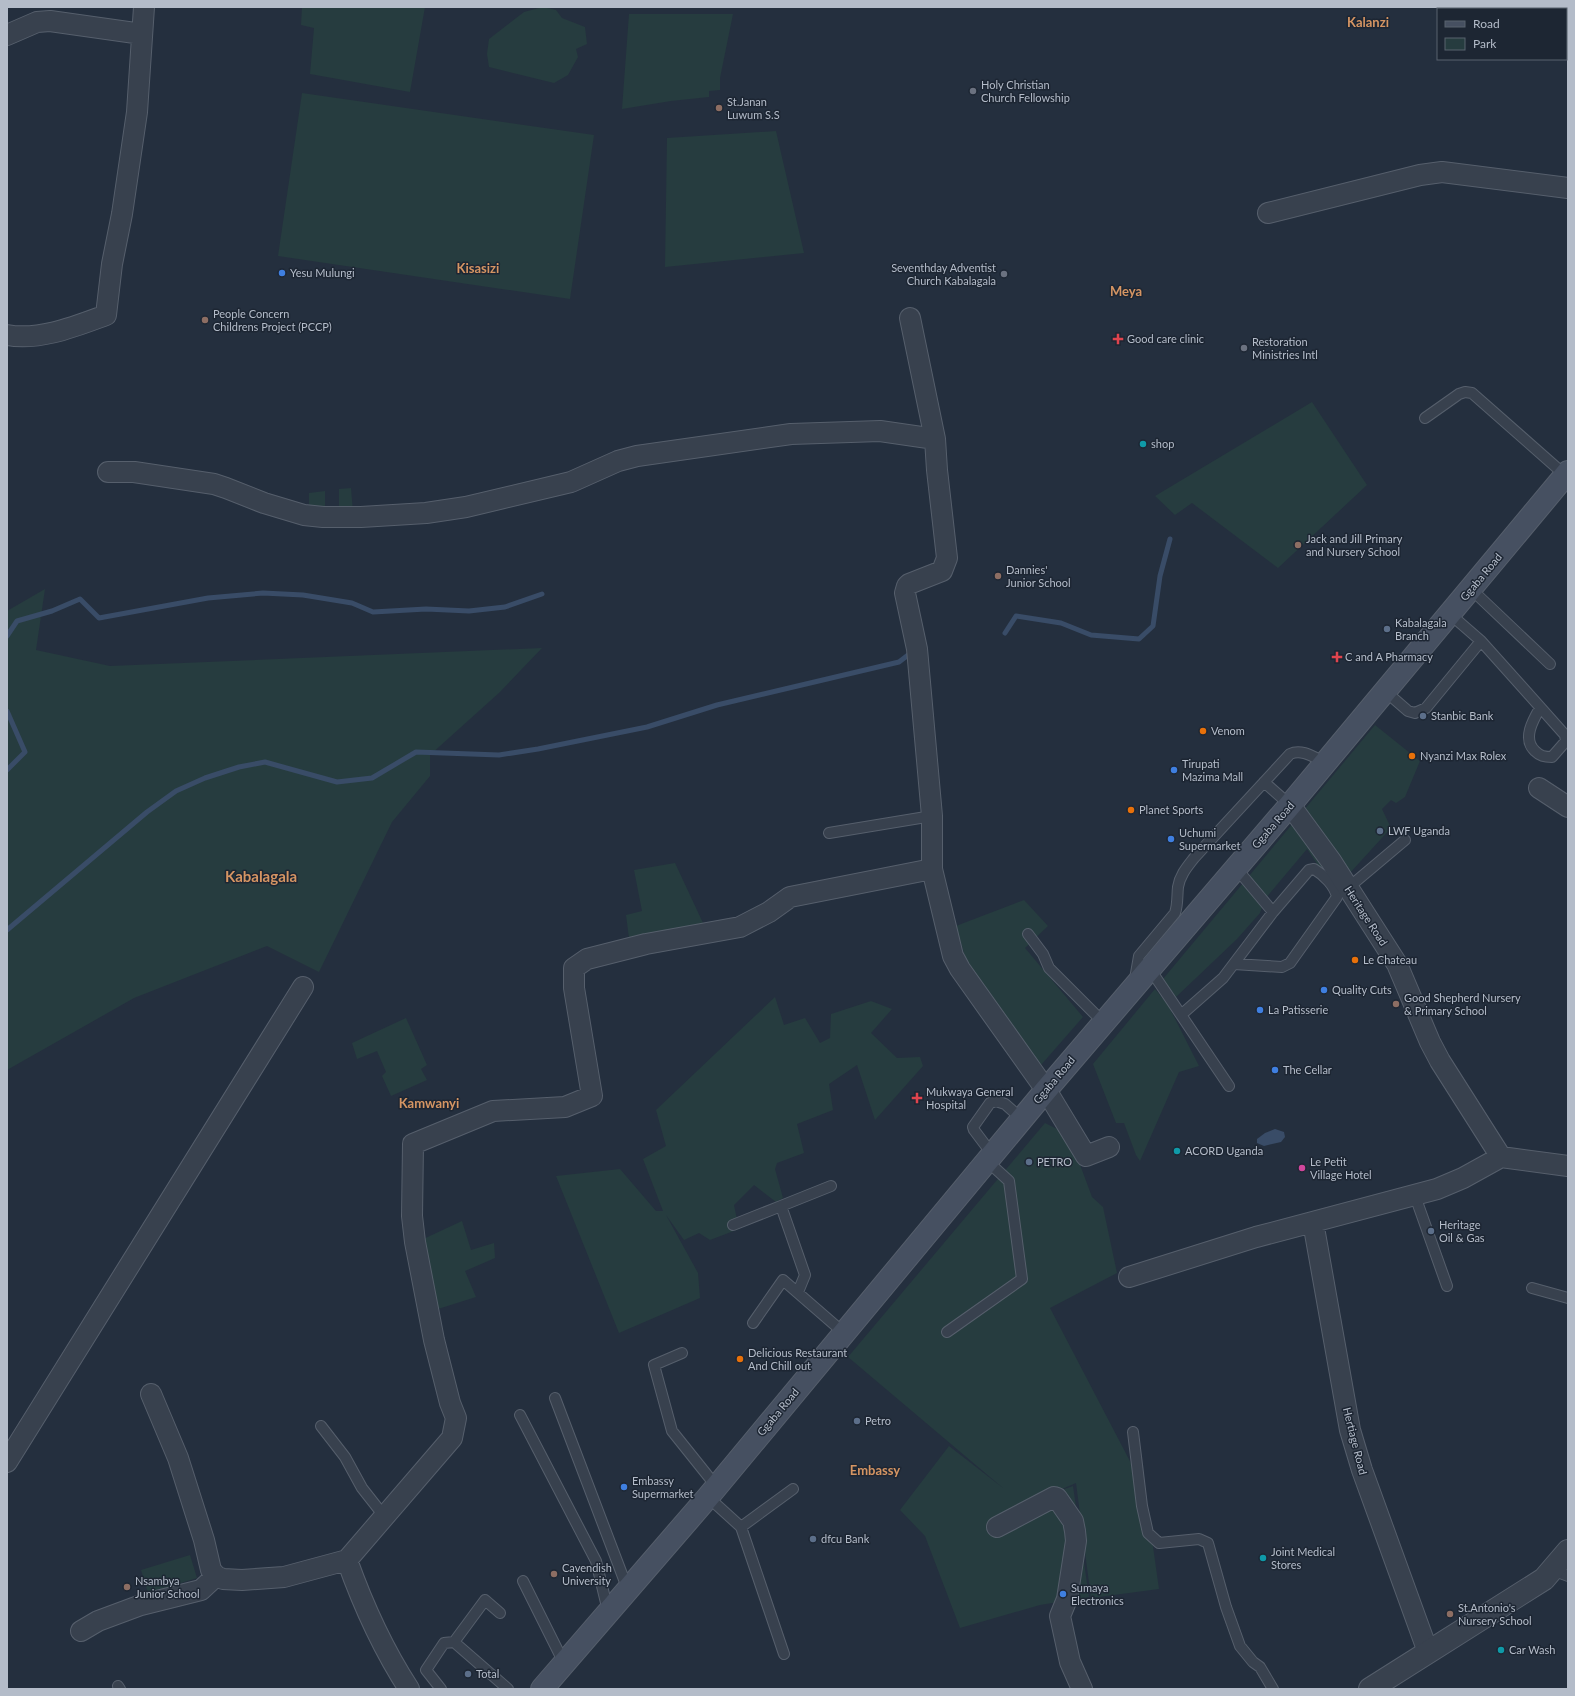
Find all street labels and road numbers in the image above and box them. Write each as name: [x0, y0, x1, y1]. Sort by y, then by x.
street label: Ggaba Road: [1457, 550, 1504, 603]
street label: Ggaba Road: [1249, 799, 1297, 851]
street label: Heritage Road: [1342, 883, 1391, 948]
street label: Ggaba Road: [1030, 1053, 1077, 1106]
street label: Ggaba Road: [754, 1385, 801, 1438]
street label: Hertiage Road: [1341, 1406, 1370, 1476]

